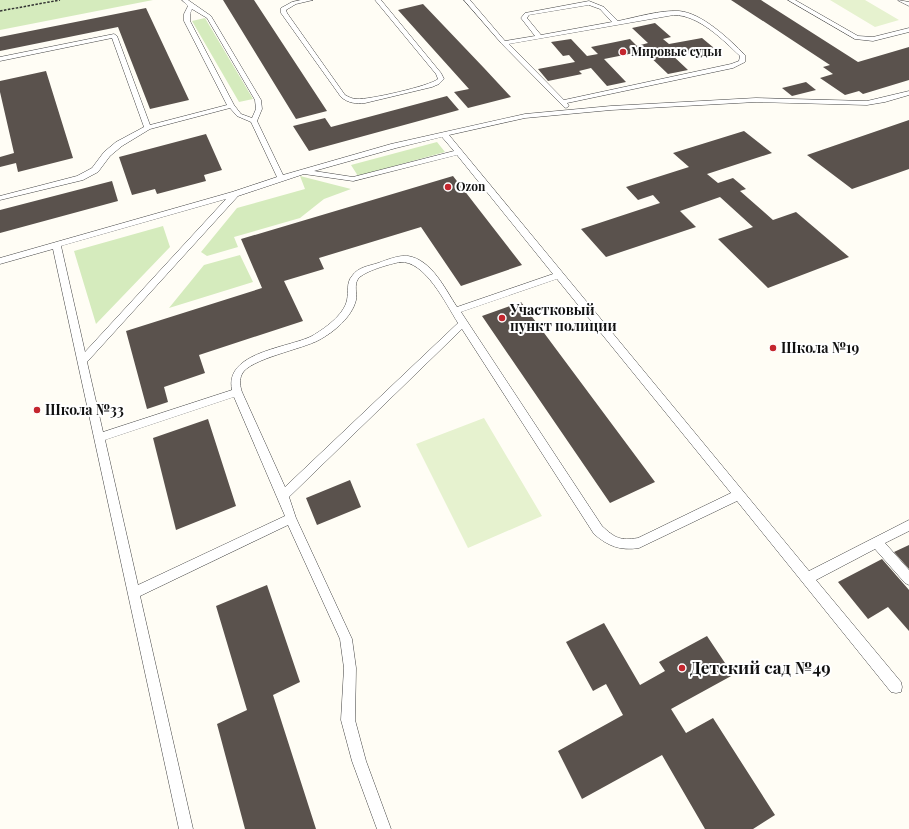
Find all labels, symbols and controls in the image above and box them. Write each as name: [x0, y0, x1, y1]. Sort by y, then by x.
place label: Мировые судьи: [631, 43, 722, 59]
marker: Мировые судьи: [618, 47, 628, 57]
place label: Ozon: [456, 178, 486, 194]
marker: Ozon: [443, 182, 453, 192]
place label: Участковый пункт полиции: [509, 300, 617, 335]
marker: Участковый пункт полиции: [497, 313, 507, 323]
place label: Школа №19: [781, 338, 859, 357]
marker: Школа №19: [768, 343, 778, 353]
place label: Школа №33: [45, 400, 124, 419]
marker: Школа №33: [32, 405, 42, 415]
place label: Детский сад №49: [690, 656, 831, 678]
marker: Детский сад №49: [677, 663, 687, 673]

